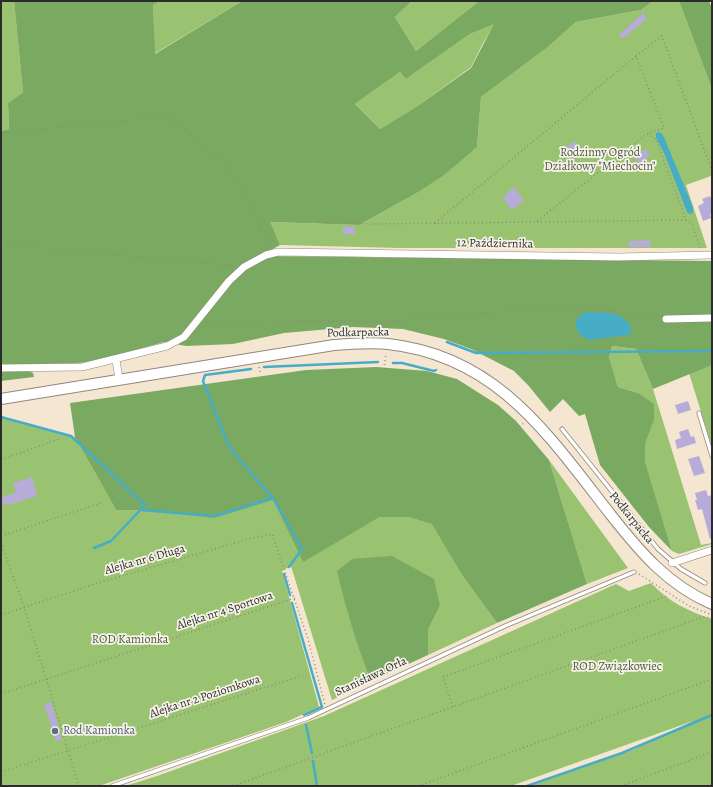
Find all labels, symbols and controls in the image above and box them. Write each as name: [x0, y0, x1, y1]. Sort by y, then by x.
park label: Rodzinny Ogród Działkowy "Miechocin": [544, 146, 656, 174]
street label: 12 Października: [457, 236, 533, 252]
street label: Podkarpacka: [327, 325, 389, 341]
street label: Podkarpacka: [606, 489, 656, 547]
street label: Alejka nr 6 Długa: [103, 542, 187, 578]
street label: Alejka nr 4 Sportowa: [175, 589, 275, 633]
park label: ROD Kamionka: [92, 633, 168, 647]
street label: Stanisława Orła: [333, 654, 409, 700]
park label: ROD Związkowiec: [572, 660, 662, 674]
street label: Alejka nr 2 Poziomkowa: [148, 672, 262, 722]
place label: Rod Kamionka: [63, 724, 135, 738]
marker: Rod Kamionka: [50, 726, 60, 736]

